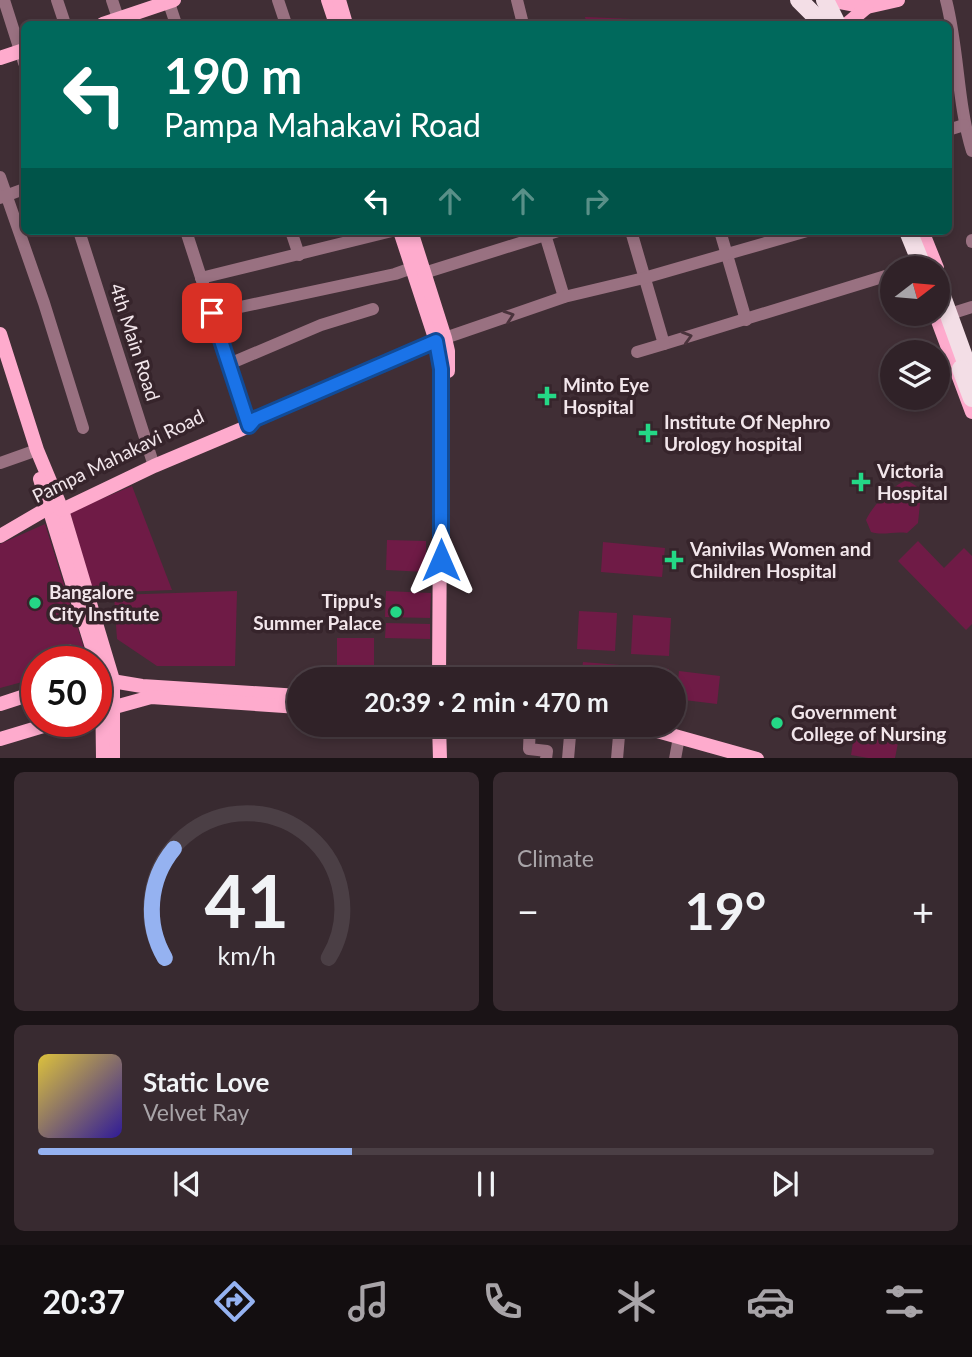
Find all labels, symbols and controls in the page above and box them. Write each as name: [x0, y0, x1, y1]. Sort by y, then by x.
text: 190 m: [164, 46, 302, 104]
icon: left: [49, 49, 140, 140]
text: Pampa Mahakavi Road: [164, 105, 481, 144]
icon: left: [358, 182, 396, 220]
icon: ahead: [431, 182, 469, 220]
icon: ahead: [504, 182, 542, 220]
icon: right: [577, 182, 615, 220]
north arrow: [880, 256, 950, 326]
map controls: [880, 256, 950, 410]
street label: 4th Main Road: [106, 280, 165, 404]
pin: [182, 283, 242, 343]
icon: arrive: [193, 294, 231, 332]
one-way arrow: [503, 310, 515, 324]
one-way arrow: [681, 331, 693, 346]
button: layers: [880, 340, 950, 410]
place label: Minto Eye Hospital: [563, 373, 649, 418]
marker: Minto Eye Hospital: [537, 386, 557, 406]
street label: Pampa Mahakavi Road: [28, 404, 207, 507]
place label: Institute Of Nephro Urology hospital: [664, 410, 830, 455]
marker: Institute Of Nephro Urology hospital: [638, 423, 658, 443]
place label: Victoria Hospital: [876, 459, 948, 504]
marker: Victoria Hospital: [851, 472, 871, 492]
position arrow: [404, 523, 478, 597]
place label: Vanivilas Women and Children Hospital: [689, 537, 871, 582]
marker: Vanivilas Women and Children Hospital: [664, 550, 684, 570]
place label: Bangalore City Institute: [49, 580, 159, 625]
place label: Tippu's Summer Palace: [253, 589, 382, 634]
marker: Bangalore City Institute: [27, 595, 43, 611]
marker: Tippu's Summer Palace: [388, 604, 404, 620]
speed limit sign: 50: [21, 646, 112, 737]
text: 20:39 · 2 min · 470 m: [364, 686, 609, 718]
place label: Government College of Nursing: [791, 700, 946, 745]
marker: Government College of Nursing: [769, 715, 785, 731]
text: Climate: [517, 844, 594, 872]
text: 41: [204, 856, 289, 944]
text: 19°: [685, 879, 766, 941]
text: −: [517, 888, 539, 934]
text: +: [912, 888, 934, 934]
text: km/h: [217, 939, 276, 969]
text: Static Love: [143, 1066, 270, 1098]
text: Velvet Ray: [143, 1098, 249, 1126]
icon: previous: [168, 1165, 206, 1203]
icon: pause: [467, 1165, 505, 1203]
icon: next: [766, 1165, 804, 1203]
icon: directions: [210, 1277, 259, 1326]
icon: music: [344, 1277, 393, 1326]
icon: phone: [478, 1277, 527, 1326]
icon: climate: [612, 1277, 661, 1326]
icon: car: [746, 1277, 795, 1326]
icon: filters: [880, 1277, 929, 1326]
text: 20:37: [43, 1282, 125, 1321]

